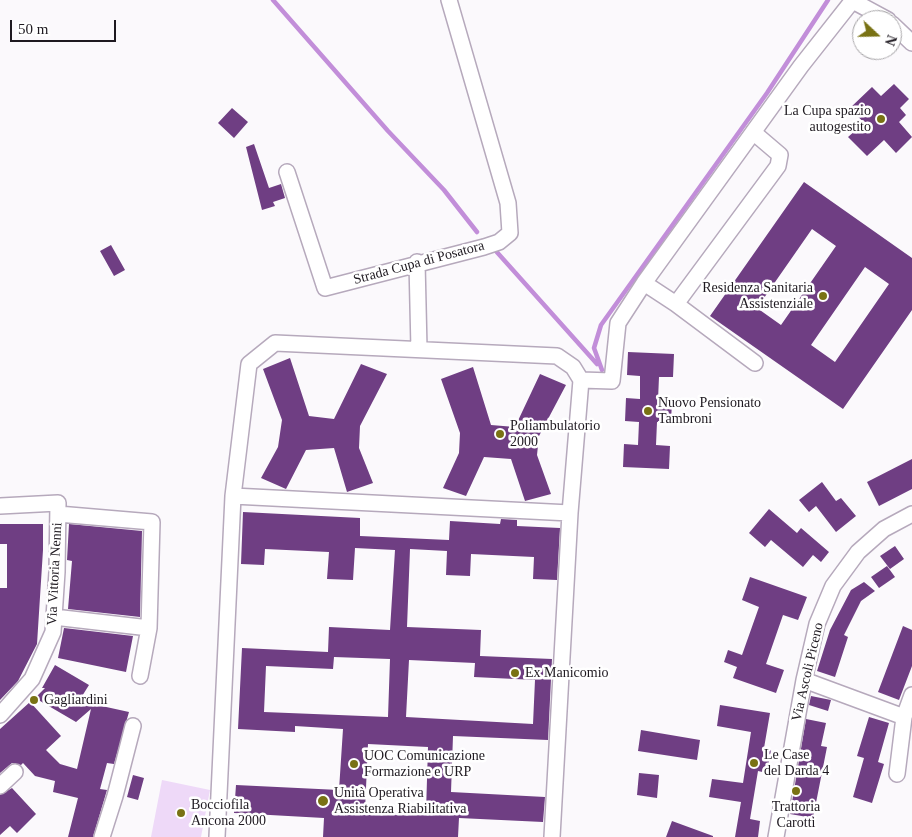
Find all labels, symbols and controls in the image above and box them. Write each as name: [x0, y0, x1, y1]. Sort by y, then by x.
scale bar: [12, 10, 119, 42]
north arrow: [852, 10, 902, 60]
text: 50 m: [18, 21, 48, 37]
text: N: [882, 33, 899, 48]
place label: La Cupa spazio autogestito: [784, 103, 871, 136]
marker: La Cupa spazio autogestito: [875, 113, 887, 125]
street label: Strada Cupa di Posatora: [352, 237, 486, 289]
place label: Residenza Sanitaria Assistenziale: [702, 280, 813, 312]
marker: Residenza Sanitaria Assistenziale: [817, 290, 829, 302]
place label: Nuovo Pensionato Tambroni: [658, 395, 761, 428]
marker: Nuovo Pensionato Tambroni: [642, 405, 654, 417]
place label: Poliambulatorio 2000: [510, 418, 600, 451]
marker: Poliambulatorio 2000: [494, 428, 506, 440]
street label: Via Vittoria Nenni: [44, 522, 66, 626]
street label: Via Ascoli Piceno: [788, 621, 828, 723]
place label: Ex Manicomio: [525, 665, 609, 681]
marker: Ex Manicomio: [509, 667, 521, 679]
place label: Gagliardini: [44, 692, 108, 708]
marker: Gagliardini: [28, 694, 40, 706]
place label: Le Case del Darda 4: [764, 747, 829, 780]
place label: UOC Comunicazione Formazione e URP: [364, 748, 485, 780]
marker: Le Case del Darda 4: [748, 757, 760, 769]
marker: UOC Comunicazione Formazione e URP: [348, 758, 360, 770]
place label: Unità Operativa Assistenza Riabilitativa: [334, 785, 467, 818]
marker: Trattoria Carotti: [790, 785, 802, 797]
marker: Unità Operativa Assistenza Riabilitativa: [316, 794, 330, 808]
place label: Bocciofila Ancona 2000: [191, 797, 266, 830]
place label: Trattoria Carotti: [772, 799, 820, 832]
marker: Bocciofila Ancona 2000: [175, 807, 187, 819]

